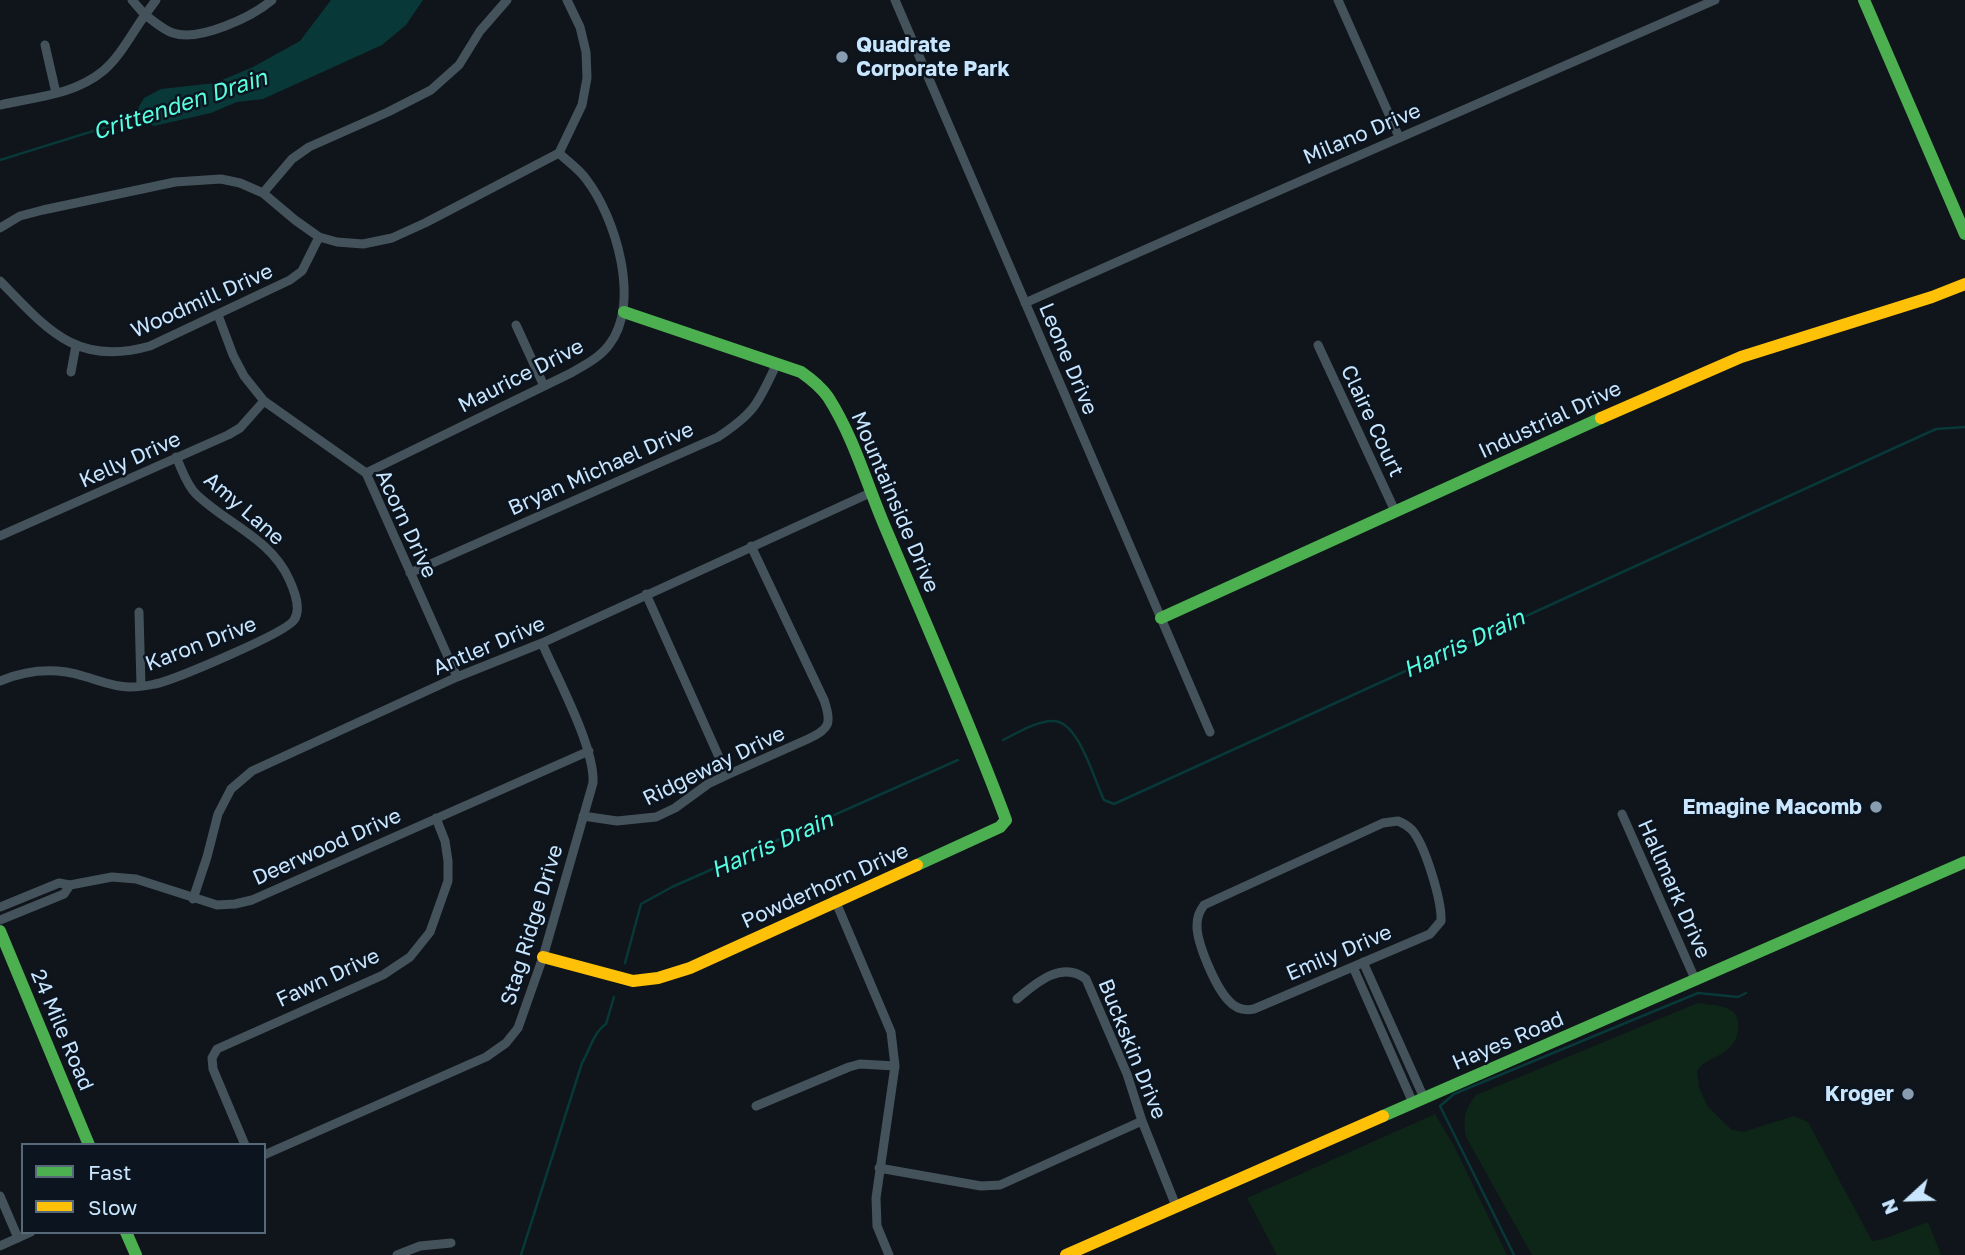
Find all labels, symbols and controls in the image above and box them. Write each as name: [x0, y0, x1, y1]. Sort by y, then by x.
place label: Quadrate Corporate Park: [856, 32, 1010, 82]
marker: Quadrate Corporate Park: [834, 49, 850, 65]
water label: Crittenden Drain: [89, 64, 271, 146]
street label: Milano Drive: [1300, 98, 1424, 170]
street label: Woodmill Drive: [127, 259, 277, 343]
street label: Leone Drive: [1033, 299, 1103, 419]
street label: Maurice Drive: [454, 334, 588, 418]
street label: Claire Court: [1335, 361, 1409, 481]
street label: Industrial Drive: [1475, 376, 1625, 464]
street label: Mountainside Drive: [845, 408, 945, 596]
street label: Bryan Michael Drive: [504, 417, 698, 521]
street label: Kelly Drive: [75, 426, 185, 494]
street label: Acorn Drive: [370, 466, 442, 582]
street label: Amy Lane: [199, 467, 289, 551]
water label: Harris Drain: [1399, 604, 1529, 684]
street label: Karon Drive: [142, 611, 260, 677]
street label: Antler Drive: [429, 611, 549, 681]
street label: Ridgeway Drive: [639, 721, 789, 811]
place label: Emagine Macomb: [1682, 794, 1862, 820]
marker: Emagine Macomb: [1868, 799, 1884, 815]
street label: Deerwood Drive: [249, 803, 405, 891]
water label: Harris Drain: [707, 806, 837, 884]
street label: Hallmark Drive: [1632, 816, 1716, 962]
street label: Powderhorn Drive: [738, 838, 912, 934]
street label: Stag Ridge Drive: [496, 842, 568, 1008]
street label: Emily Drive: [1282, 919, 1396, 987]
street label: Fawn Drive: [272, 943, 384, 1013]
street label: 24 Mile Road: [25, 966, 99, 1094]
street label: Buckskin Drive: [1092, 975, 1172, 1123]
street label: Hayes Road: [1448, 1006, 1568, 1076]
place label: Kroger: [1825, 1081, 1894, 1107]
marker: Kroger: [1900, 1086, 1916, 1102]
legend: [21, 1143, 266, 1234]
text: Fast: [88, 1159, 131, 1185]
north arrow: [1874, 1164, 1944, 1234]
text: Slow: [88, 1194, 137, 1220]
text: N: [1876, 1196, 1902, 1218]

